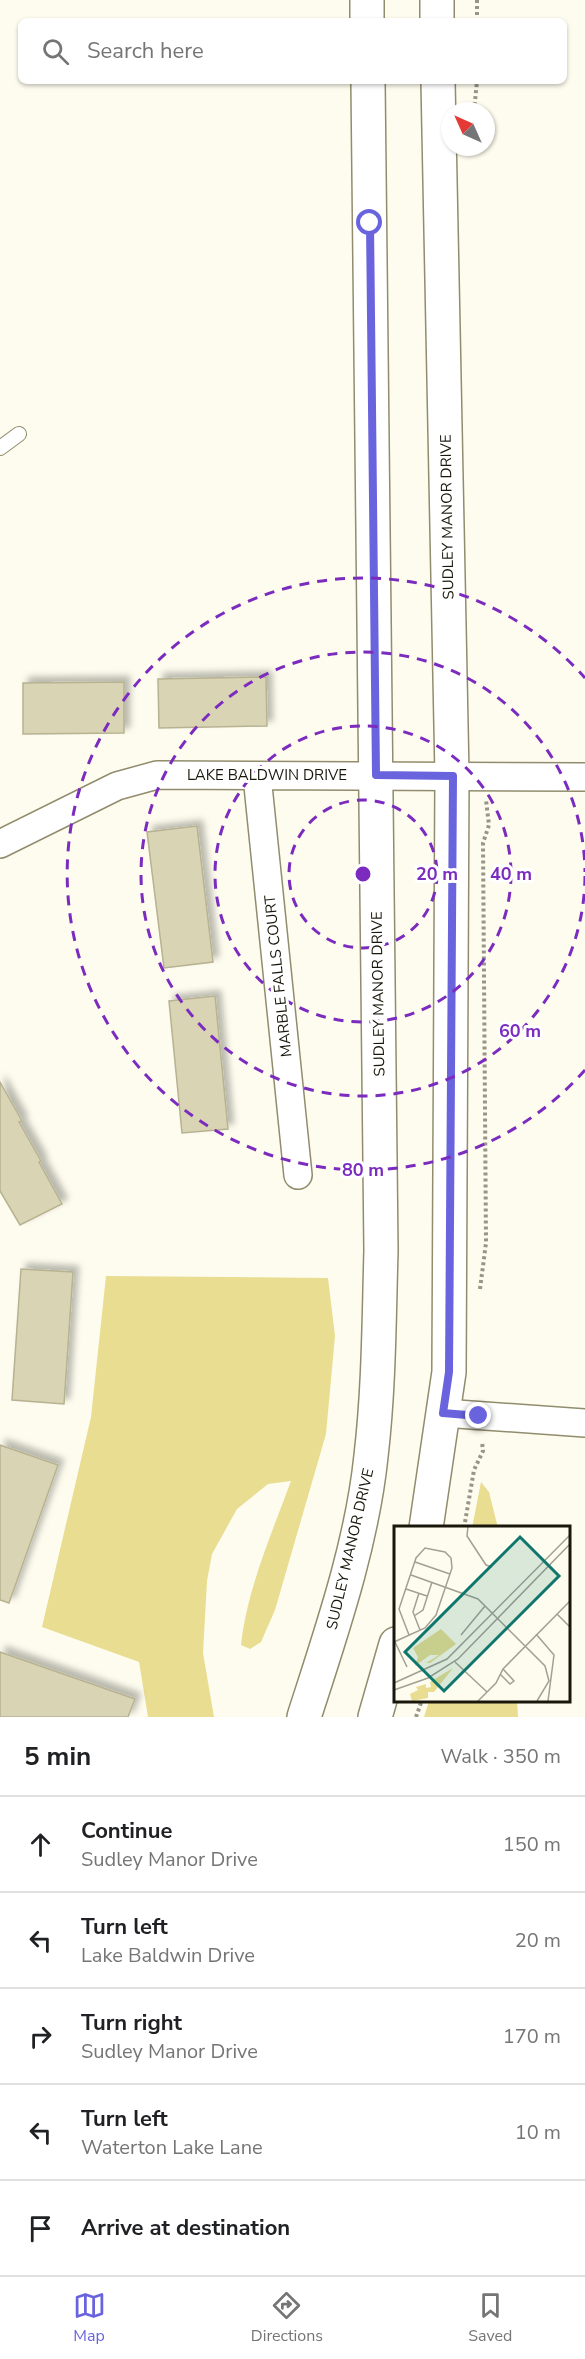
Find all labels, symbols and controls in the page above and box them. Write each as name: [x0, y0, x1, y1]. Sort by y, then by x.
search box: [18, 18, 567, 84]
icon: search: [39, 35, 72, 68]
text: Search here: [87, 36, 204, 66]
north arrow: [441, 102, 495, 156]
route start: [356, 209, 382, 235]
street label: SUDLEY MANOR DRIVE: [436, 434, 458, 600]
street label: LAKE BALDWIN DRIVE: [187, 765, 347, 785]
text: 20 m: [416, 862, 458, 886]
text: 40 m: [490, 862, 532, 886]
centre of rings: [353, 864, 373, 884]
street label: MARBLE FALLS COURT: [260, 894, 296, 1058]
street label: SUDLEY MANOR DRIVE: [367, 911, 389, 1077]
text: 60 m: [499, 1019, 541, 1043]
text: 80 m: [342, 1158, 384, 1182]
route end: [465, 1402, 491, 1428]
street label: SUDLEY MANOR DRIVE: [322, 1466, 378, 1632]
inset map: [394, 1526, 570, 1702]
text: 5 min: [24, 1739, 91, 1774]
text: Walk · 350 m: [441, 1743, 561, 1770]
text: Continue: [81, 1816, 172, 1846]
icon: ahead: [24, 1828, 57, 1861]
text: 150 m: [503, 1831, 561, 1858]
text: Sudley Manor Drive: [81, 1846, 258, 1873]
text: Turn left: [81, 1912, 168, 1942]
icon: left: [24, 1924, 57, 1957]
text: 20 m: [515, 1927, 561, 1954]
text: Lake Baldwin Drive: [81, 1942, 255, 1969]
text: Turn right: [81, 2008, 182, 2038]
icon: right: [24, 2020, 57, 2053]
text: 170 m: [503, 2023, 561, 2050]
text: Sudley Manor Drive: [81, 2038, 258, 2065]
text: Turn left: [81, 2104, 168, 2134]
icon: left: [24, 2116, 57, 2149]
text: 10 m: [515, 2119, 561, 2146]
text: Waterton Lake Lane: [81, 2134, 263, 2161]
icon: arrive: [24, 2212, 57, 2245]
text: Arrive at destination: [81, 2213, 290, 2243]
tab: Map: [73, 2289, 106, 2347]
tab: Directions: [251, 2289, 323, 2347]
tab: Saved: [468, 2289, 512, 2347]

